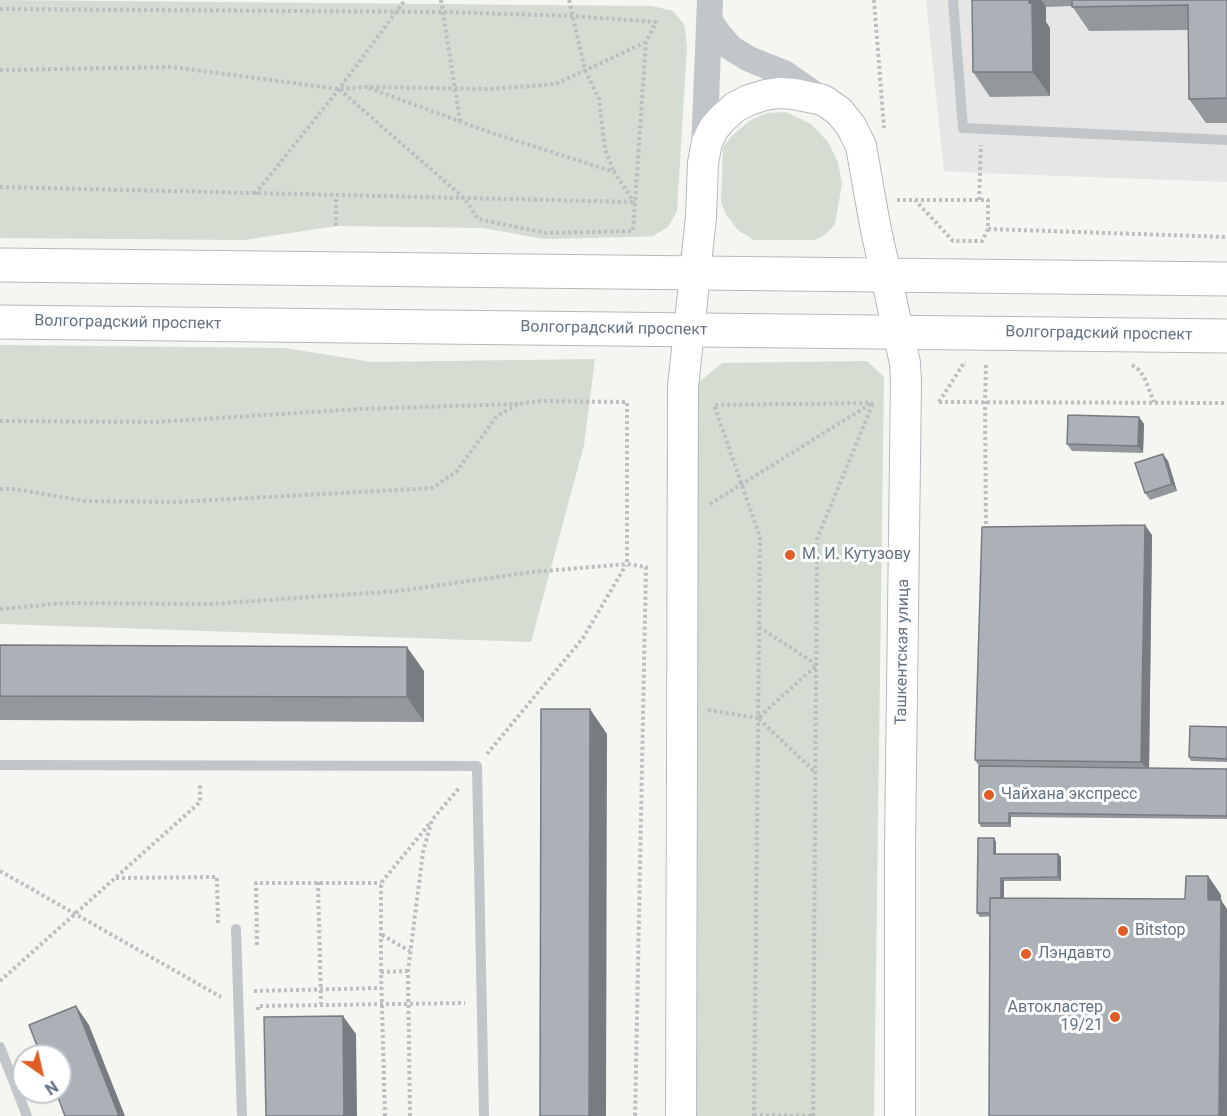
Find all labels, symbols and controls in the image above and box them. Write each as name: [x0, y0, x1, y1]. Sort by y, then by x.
street label: Волгоградский проспект: [34, 312, 222, 334]
street label: Волгоградский проспект: [520, 318, 708, 340]
street label: Волгоградский проспект: [1005, 323, 1193, 345]
place label: М. И. Кутузову: [802, 545, 911, 565]
marker: М. И. Кутузову: [783, 548, 797, 562]
street label: Ташкентская улица: [892, 579, 914, 725]
place label: Чайхана экспресс: [1001, 785, 1137, 805]
marker: Чайхана экспресс: [982, 788, 996, 802]
place label: Bitstop: [1135, 921, 1186, 941]
marker: Bitstop: [1116, 924, 1130, 938]
place label: Лэндавто: [1038, 944, 1111, 964]
marker: Лэндавто: [1019, 947, 1033, 961]
place label: Автокластер 19/21: [1008, 998, 1103, 1036]
marker: Автокластер 19/21: [1108, 1010, 1122, 1024]
north arrow: [12, 1044, 72, 1104]
text: N: [41, 1077, 61, 1099]

